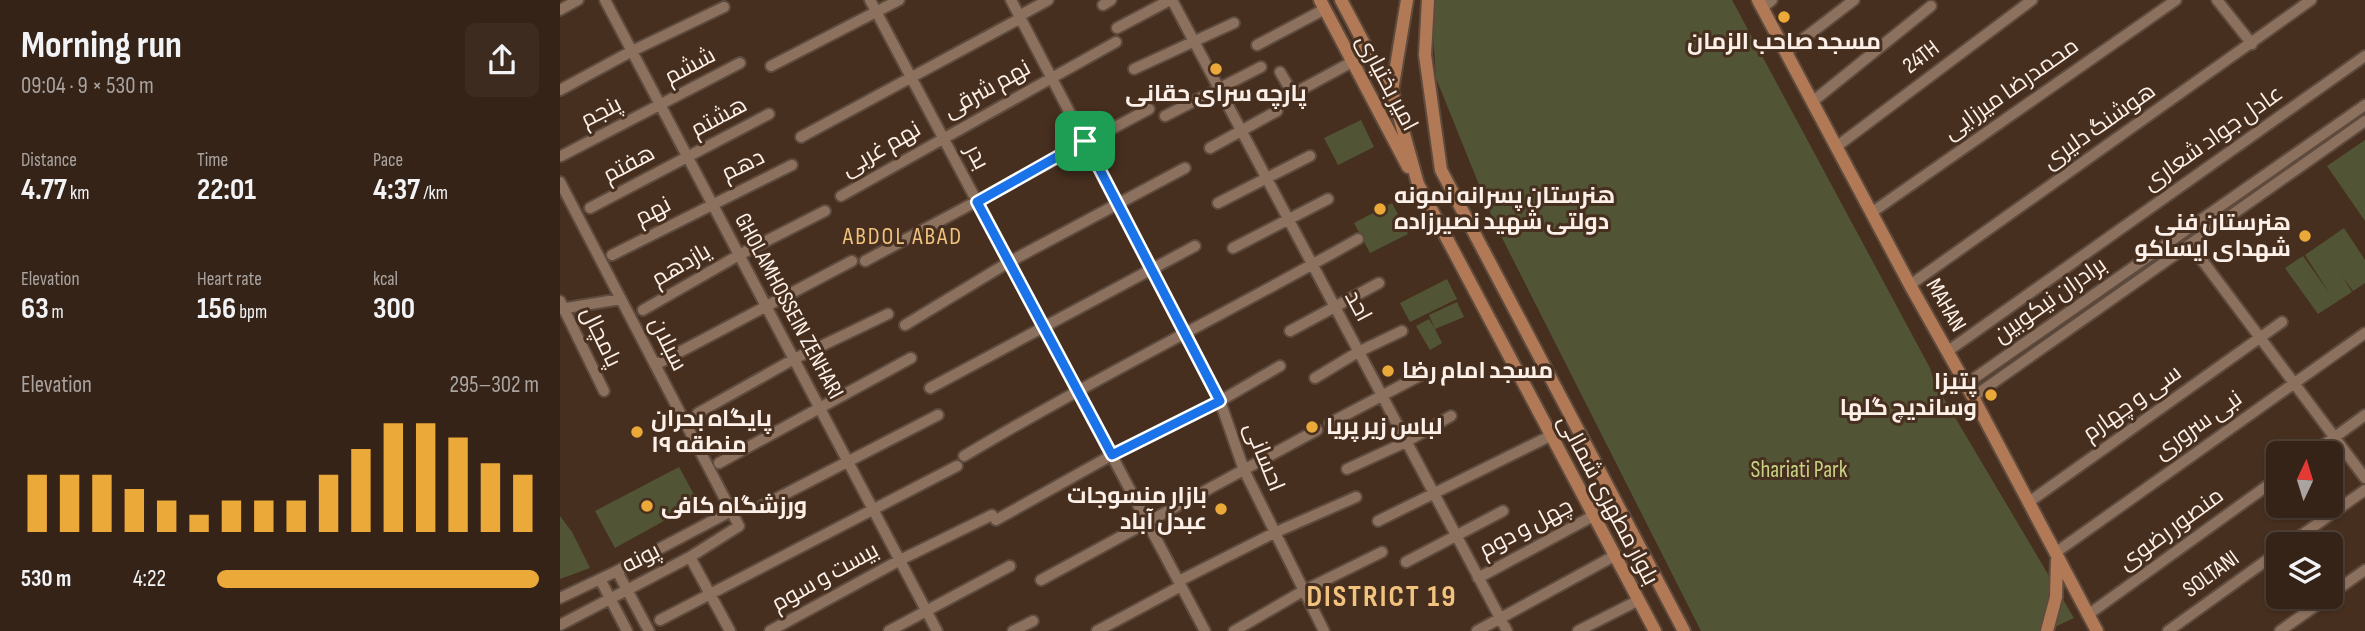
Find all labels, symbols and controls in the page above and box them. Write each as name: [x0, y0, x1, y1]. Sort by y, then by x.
marker: مسجد صاحب الزمان: [1776, 9, 1792, 25]
text: Morning run: [21, 23, 182, 68]
button: share: [465, 23, 539, 97]
place label: مسجد صاحب الزمان: [1687, 28, 1881, 56]
street label: امیر بختیاری: [1350, 30, 1424, 136]
street label: محمدرضا میرزایی: [1938, 32, 2084, 146]
street label: 24TH: [1897, 34, 1945, 80]
street label: ششم: [660, 41, 721, 92]
street label: نهم شرقی: [938, 54, 1036, 125]
marker: پارچه سرای حقانی: [1208, 61, 1224, 77]
text: 09:04 · 9 × 530 m: [21, 72, 154, 100]
street label: هوشنگ دلیری: [2037, 77, 2161, 175]
street label: عادل جواد شعاری: [2138, 79, 2288, 197]
place label: پارچه سرای حقانی: [1125, 80, 1307, 109]
street label: پنجم: [576, 90, 626, 135]
street label: هشتم: [686, 91, 753, 144]
pin: [1055, 111, 1115, 171]
street label: نهم غربی: [836, 115, 926, 184]
icon: arrive: [1066, 122, 1104, 160]
street label: بدر: [958, 138, 995, 174]
street label: هفتم: [598, 139, 660, 190]
street label: دهم: [717, 143, 770, 188]
text: Distance: [21, 149, 77, 172]
text: Time: [197, 149, 228, 172]
text: Pace: [373, 149, 403, 172]
text: 4.77: [21, 172, 67, 208]
text: 22:01: [197, 172, 256, 208]
text: 4:37: [373, 172, 420, 208]
text: km: [67, 182, 89, 205]
text: /km: [420, 182, 448, 205]
place label: هنرستان پسرانه نمونه دولتی شهید نصیرزاده: [1394, 182, 1615, 236]
street label: نهم: [630, 190, 676, 233]
marker: هنرستان پسرانه نمونه دولتی شهید نصیرزاده: [1372, 201, 1388, 217]
street label: GHOLAMHOSSEIN ZENHARI: [728, 208, 850, 404]
place label: هنرستان فنی شهدای ایساکو: [2134, 209, 2291, 263]
district label: ABDOL ABAD: [842, 222, 963, 251]
marker: هنرستان فنی شهدای ایساکو: [2297, 228, 2313, 244]
street label: یازدهم: [646, 237, 716, 294]
street label: برادران نیکوبین: [1988, 251, 2112, 349]
text: Elevation: [21, 268, 80, 291]
text: Heart rate: [197, 268, 262, 291]
text: kcal: [373, 268, 398, 291]
street label: MAHAN: [1920, 273, 1972, 337]
street label: احد: [1338, 286, 1378, 326]
text: 63: [21, 291, 49, 327]
text: 156: [197, 291, 236, 327]
text: 300: [373, 291, 415, 327]
text: m: [49, 301, 64, 324]
text: bpm: [236, 301, 267, 324]
street label: پامچال: [574, 302, 628, 372]
street label: سبلان: [643, 312, 693, 376]
place label: مسجد امام رضا: [1402, 357, 1553, 386]
street label: سی و چهارم: [2077, 359, 2187, 448]
marker: مسجد امام رضا: [1380, 363, 1396, 379]
place label: پتیزا وساندیچ گلها: [1840, 368, 1977, 423]
text: Elevation: [21, 371, 92, 399]
text: 295–302 m: [450, 371, 539, 399]
street label: نبی سروری: [2148, 384, 2248, 466]
marker: پتیزا وساندیچ گلها: [1983, 387, 1999, 403]
place label: پایگاه بحران منطقه ۱۹: [651, 405, 772, 459]
street label: بلوار مطهری شمالی: [1551, 410, 1665, 590]
place label: لباس زیر پریا: [1326, 413, 1443, 442]
street label: احسانی: [1238, 418, 1290, 496]
marker: لباس زیر پریا: [1304, 419, 1320, 435]
marker: پایگاه بحران منطقه ۱۹: [629, 424, 645, 440]
north arrow: [2266, 441, 2343, 518]
map controls: [2266, 441, 2343, 609]
park label: Shariati Park: [1751, 456, 1848, 484]
place label: بازار منسوجات عبدل آباد: [1067, 482, 1207, 536]
street label: منصور رضوی: [2113, 482, 2229, 576]
place label: ورزشگاه کافی: [661, 492, 807, 520]
street label: چهل و دوم: [1474, 492, 1578, 565]
marker: ورزشگاه کافی: [639, 498, 655, 514]
marker: بازار منسوجات عبدل آباد: [1213, 501, 1229, 517]
button: layers: [2266, 532, 2343, 609]
street label: بیست و سوم: [767, 536, 884, 619]
street label: پونه: [617, 537, 665, 579]
street label: SOLTANI: [2177, 544, 2245, 604]
text: 530 m: [21, 565, 71, 593]
text: 4:22: [133, 565, 166, 593]
district label: DISTRICT 19: [1306, 579, 1458, 615]

